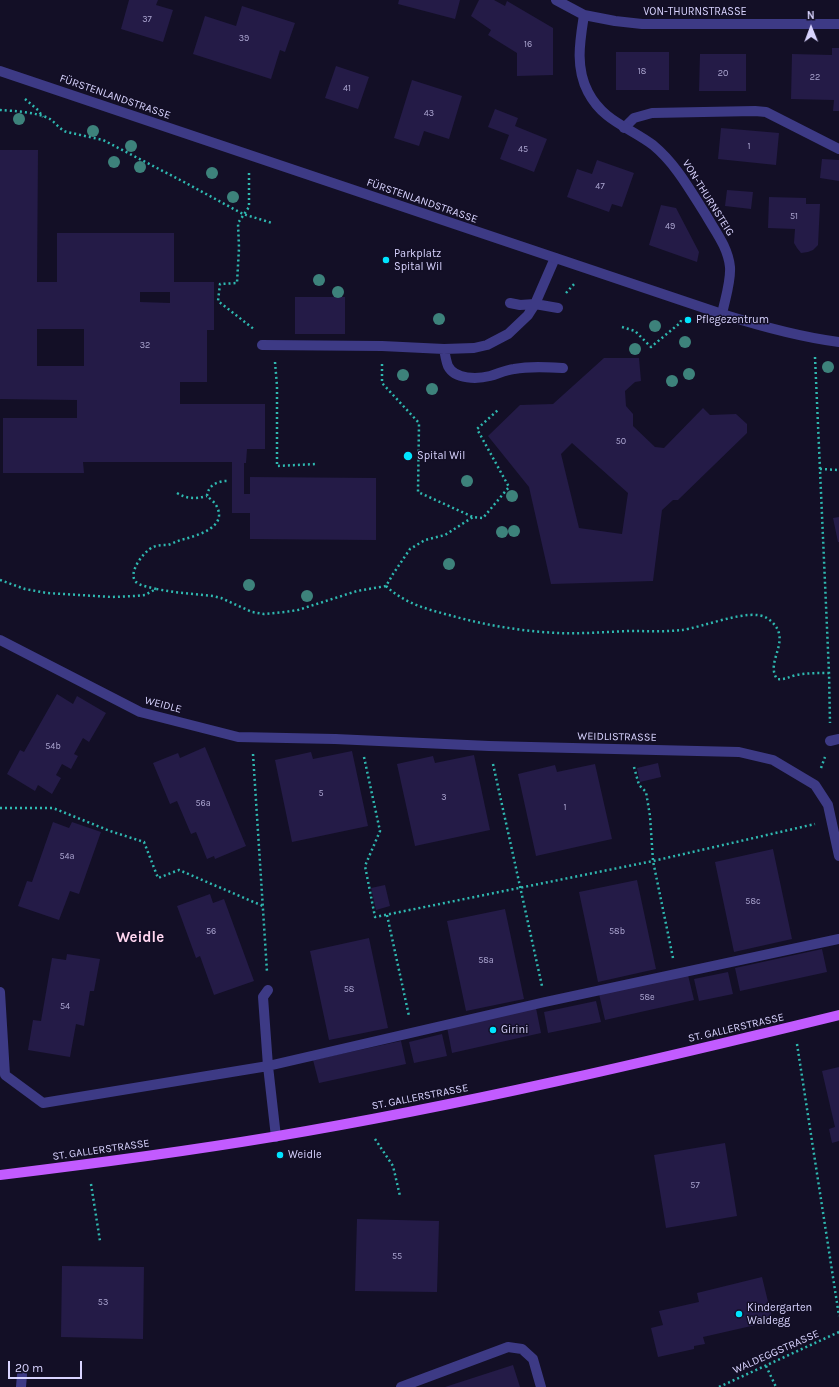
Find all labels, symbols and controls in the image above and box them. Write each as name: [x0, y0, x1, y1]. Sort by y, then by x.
street label: VON-THURNSTRASSE: [643, 5, 747, 19]
north arrow: [791, 8, 831, 48]
text: N: [807, 9, 815, 22]
house number: 37: [142, 14, 152, 24]
house number: 39: [239, 33, 249, 43]
house number: 16: [524, 39, 532, 49]
house number: 18: [638, 66, 646, 76]
house number: 20: [718, 68, 728, 78]
street label: FÜRSTENLANDSTRASSE: [58, 72, 172, 122]
house number: 22: [810, 72, 820, 82]
house number: 41: [343, 83, 351, 93]
house number: 43: [424, 108, 434, 118]
house number: 1: [748, 141, 750, 151]
house number: 45: [518, 144, 528, 154]
street label: VON-THURNSTEIG: [679, 157, 737, 239]
street label: FÜRSTENLANDSTRASSE: [365, 176, 479, 226]
house number: 47: [595, 181, 605, 191]
house number: 51: [790, 211, 798, 221]
house number: 49: [665, 221, 675, 231]
place label: Parkplatz Spital Wil: [394, 247, 442, 273]
marker: Parkplatz Spital Wil: [381, 255, 391, 265]
place label: Pflegezentrum: [696, 313, 769, 327]
marker: Pflegezentrum: [683, 315, 693, 325]
house number: 32: [140, 340, 150, 350]
house number: 50: [616, 436, 626, 446]
place label: Spital Wil: [417, 449, 465, 463]
marker: Spital Wil: [402, 450, 414, 462]
street label: WEIDLE: [143, 694, 183, 716]
street label: WEIDLISTRASSE: [577, 730, 657, 744]
house number: 54b: [45, 741, 61, 751]
house number: 5: [318, 788, 324, 798]
house number: 3: [441, 792, 447, 802]
house number: 56a: [195, 798, 211, 808]
house number: 1: [564, 802, 566, 812]
house number: 54a: [59, 851, 75, 861]
house number: 58c: [745, 896, 761, 906]
house number: 56: [206, 926, 216, 936]
house number: 58b: [609, 926, 625, 936]
district label: Weidle: [116, 929, 164, 947]
house number: 58a: [478, 955, 494, 965]
house number: 58: [344, 984, 354, 994]
house number: 58e: [639, 992, 655, 1002]
house number: 54: [60, 1001, 70, 1011]
street label: ST. GALLERSTRASSE: [687, 1011, 785, 1045]
place label: Girini: [501, 1023, 529, 1037]
marker: Girini: [488, 1025, 498, 1035]
street label: ST. GALLERSTRASSE: [371, 1081, 469, 1113]
street label: ST. GALLERSTRASSE: [52, 1137, 150, 1163]
place label: Weidle: [288, 1148, 322, 1162]
marker: Weidle: [275, 1150, 285, 1160]
house number: 57: [690, 1180, 700, 1190]
house number: 55: [392, 1251, 402, 1261]
house number: 53: [98, 1297, 108, 1307]
place label: Kindergarten Waldegg: [747, 1301, 812, 1327]
marker: Kindergarten Waldegg: [734, 1309, 744, 1319]
street label: WALDEGGSTRASSE: [731, 1327, 821, 1377]
scale bar: [10, 1353, 84, 1379]
text: 20 m: [15, 1361, 43, 1375]

